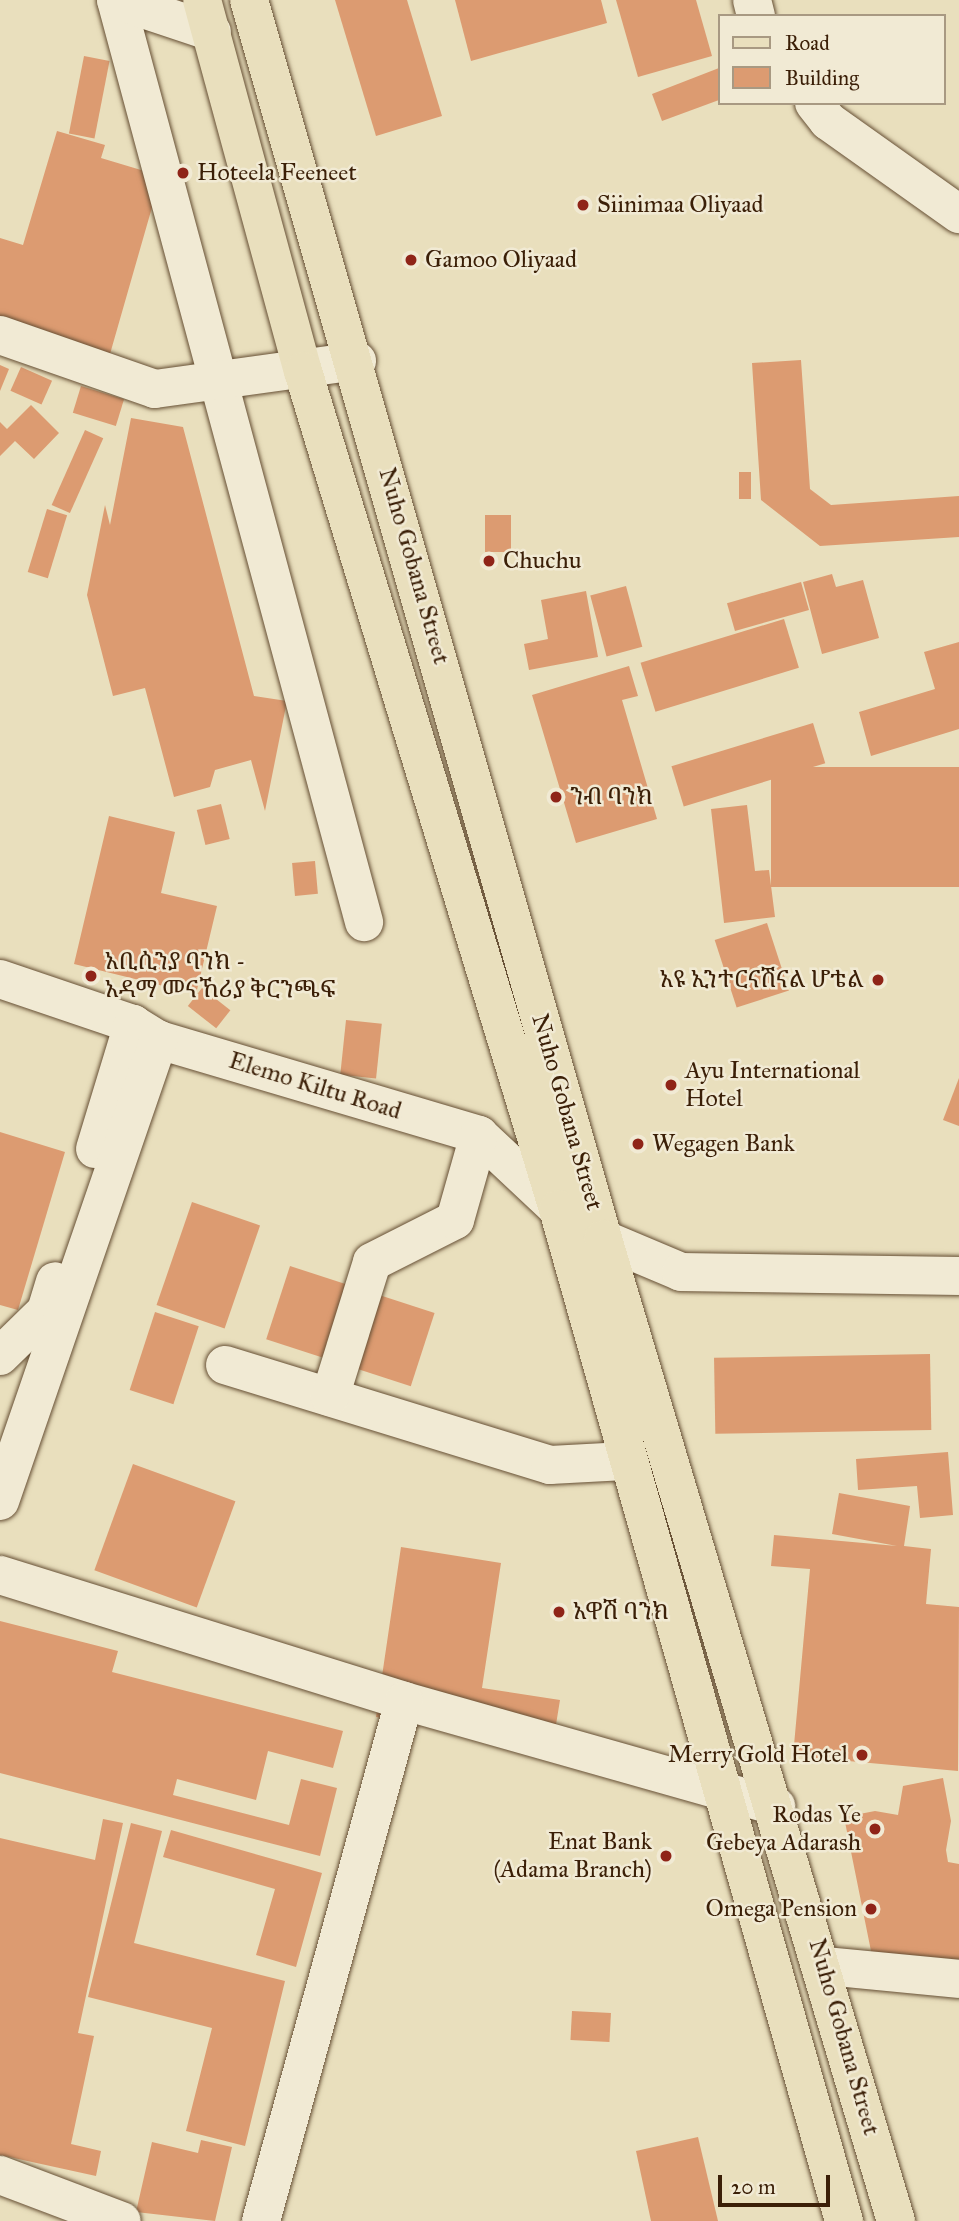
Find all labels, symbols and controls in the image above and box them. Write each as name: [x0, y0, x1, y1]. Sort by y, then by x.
legend: [718, 14, 945, 105]
text: Road: [785, 30, 830, 56]
text: Building: [785, 65, 859, 91]
place label: Hoteela Feeneet: [197, 159, 357, 187]
marker: Hoteela Feeneet: [175, 165, 191, 181]
place label: Siinimaa Oliyaad: [597, 191, 764, 219]
marker: Siinimaa Oliyaad: [575, 197, 591, 213]
place label: Gamoo Oliyaad: [425, 246, 577, 274]
marker: Gamoo Oliyaad: [403, 252, 419, 268]
street label: Nuho Gobana Street: [372, 464, 456, 668]
place label: Chuchu: [503, 547, 581, 575]
marker: Chuchu: [481, 553, 497, 569]
place label: ንብ ባንክ: [570, 783, 653, 811]
marker: ንብ ባንክ: [548, 789, 564, 805]
place label: አቢሲንያ ባንክ - አዳማ መናኸሪያ ቅርንጫፍ: [105, 948, 336, 1004]
place label: አዩ ኢንተርናሽናል ሆቴል: [660, 966, 864, 994]
marker: አቢሲንያ ባንክ - አዳማ መናኸሪያ ቅርንጫፍ: [83, 968, 99, 984]
marker: አዩ ኢንተርናሽናል ሆቴል: [870, 972, 886, 988]
street label: Nuho Gobana Street: [525, 1010, 609, 1214]
street label: Elemo Kiltu Road: [225, 1046, 405, 1126]
place label: Ayu International Hotel: [685, 1057, 860, 1113]
marker: Ayu International Hotel: [663, 1077, 679, 1093]
place label: Wegagen Bank: [652, 1130, 795, 1158]
marker: Wegagen Bank: [630, 1136, 646, 1152]
place label: አዋሽ ባንክ: [573, 1598, 669, 1626]
marker: አዋሽ ባንክ: [551, 1604, 567, 1620]
place label: Merry Gold Hotel: [668, 1741, 848, 1769]
marker: Merry Gold Hotel: [854, 1747, 870, 1763]
place label: Rodas Ye Gebeya Adarash: [706, 1801, 861, 1857]
marker: Rodas Ye Gebeya Adarash: [867, 1821, 883, 1837]
place label: Enat Bank (Adama Branch): [494, 1828, 652, 1884]
marker: Enat Bank (Adama Branch): [658, 1848, 674, 1864]
place label: Omega Pension: [706, 1895, 857, 1923]
marker: Omega Pension: [863, 1901, 879, 1917]
street label: Nuho Gobana Street: [802, 1935, 886, 2139]
scale bar: [721, 2162, 833, 2206]
text: 20 m: [731, 2174, 776, 2200]

